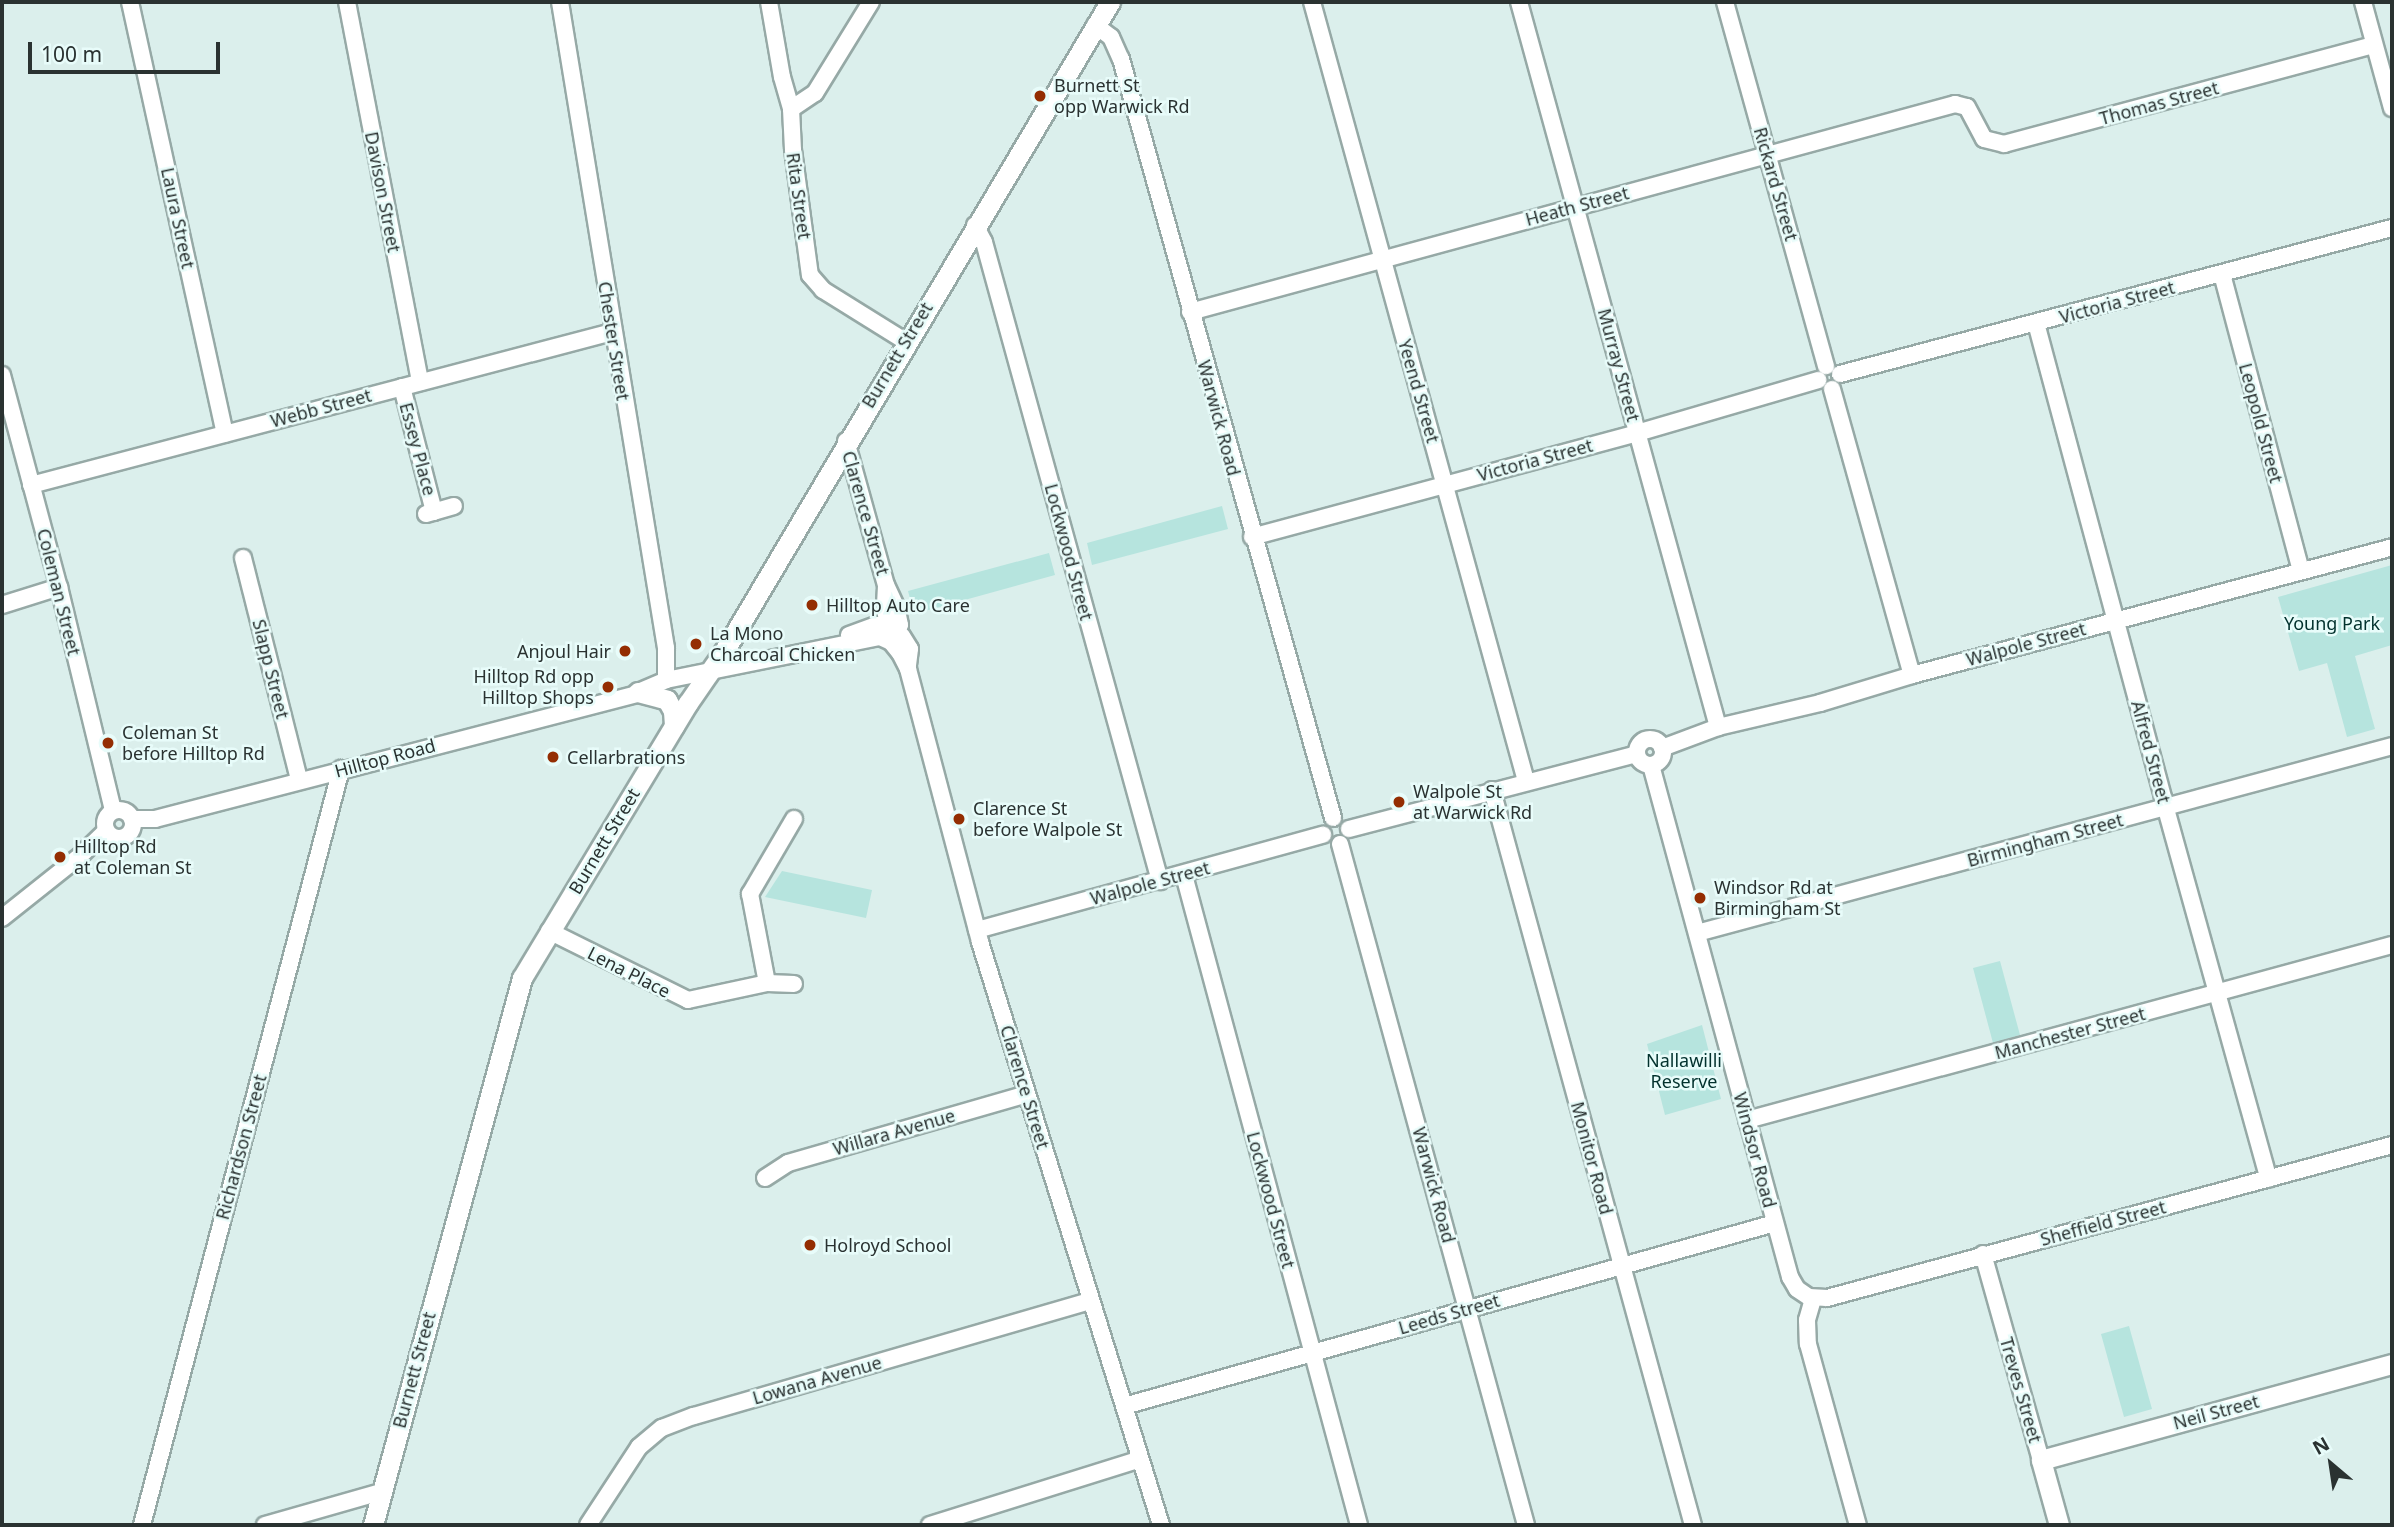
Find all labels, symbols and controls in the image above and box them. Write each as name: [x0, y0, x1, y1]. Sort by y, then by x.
scale bar: [32, 28, 224, 72]
text: 100 m: [41, 40, 102, 68]
place label: Burnett St opp Warwick Rd: [1054, 75, 1190, 118]
street label: Thomas Street: [2097, 77, 2221, 129]
marker: Burnett St opp Warwick Rd: [1032, 88, 1048, 104]
street label: Rickard Street: [1749, 125, 1803, 243]
street label: Davison Street: [361, 130, 405, 254]
street label: Rita Street: [782, 151, 816, 241]
street label: Laura Street: [157, 165, 199, 271]
street label: Heath Street: [1523, 182, 1631, 230]
street label: Victoria Street: [2057, 276, 2177, 328]
street label: Chester Street: [594, 280, 634, 402]
street label: Burnett Street: [857, 298, 937, 412]
street label: Murray Street: [1594, 306, 1644, 424]
street label: Yeend Street: [1394, 337, 1444, 445]
street label: Warwick Road: [1193, 358, 1245, 478]
street label: Leopold Street: [2235, 361, 2287, 485]
street label: Webb Street: [268, 384, 374, 432]
street label: Essey Place: [395, 400, 441, 498]
street label: Victoria Street: [1475, 434, 1595, 486]
street label: Clarence Street: [838, 448, 894, 578]
street label: Lockwood Street: [1040, 481, 1098, 623]
street label: Coleman Street: [33, 526, 85, 658]
place label: Hilltop Auto Care: [826, 594, 970, 616]
marker: Hilltop Auto Care: [804, 597, 820, 613]
park label: Young Park: [2284, 612, 2380, 634]
street label: Slapp Street: [248, 617, 294, 721]
street label: Walpole Street: [1964, 618, 2088, 670]
place label: La Mono Charcoal Chicken: [710, 623, 855, 666]
marker: La Mono Charcoal Chicken: [688, 636, 704, 652]
place label: Anjoul Hair: [517, 640, 611, 662]
marker: Anjoul Hair: [617, 643, 633, 659]
place label: Hilltop Rd opp Hilltop Shops: [474, 666, 594, 708]
marker: Hilltop Rd opp Hilltop Shops: [600, 679, 616, 695]
street label: Alfred Street: [2127, 698, 2175, 806]
place label: Coleman St before Hilltop Rd: [122, 722, 265, 764]
street label: Hilltop Road: [332, 734, 438, 782]
marker: Coleman St before Hilltop Rd: [100, 735, 116, 751]
place label: Cellarbrations: [567, 746, 685, 768]
marker: Cellarbrations: [545, 749, 561, 765]
place label: Walpole St at Warwick Rd: [1413, 781, 1532, 824]
street label: Burnett Street: [564, 784, 644, 898]
marker: Walpole St at Warwick Rd: [1391, 794, 1407, 810]
place label: Clarence St before Walpole St: [973, 798, 1122, 840]
street label: Birmingham Street: [1965, 809, 2125, 871]
marker: Clarence St before Walpole St: [951, 811, 967, 827]
place label: Hilltop Rd at Coleman St: [74, 836, 191, 878]
marker: Hilltop Rd at Coleman St: [52, 849, 68, 865]
street label: Walpole Street: [1088, 857, 1212, 909]
place label: Windsor Rd at Birmingham St: [1714, 877, 1841, 920]
marker: Windsor Rd at Birmingham St: [1692, 890, 1708, 906]
street label: Lena Place: [584, 942, 674, 1002]
street label: Manchester Street: [1992, 1002, 2148, 1064]
street label: Clarence Street: [996, 1023, 1054, 1151]
park label: Nallawilli Reserve: [1646, 1050, 1722, 1092]
street label: Richardson Street: [211, 1072, 271, 1222]
street label: Windsor Road: [1729, 1090, 1781, 1210]
street label: Monitor Road: [1567, 1099, 1617, 1217]
street label: Willara Avenue: [831, 1104, 957, 1160]
street label: Warwick Road: [1408, 1125, 1460, 1245]
street label: Lockwood Street: [1242, 1129, 1300, 1271]
street label: Sheffield Street: [2038, 1196, 2168, 1250]
place label: Holroyd School: [824, 1234, 951, 1256]
marker: Holroyd School: [802, 1237, 818, 1253]
street label: Leeds Street: [1396, 1289, 1502, 1339]
street label: Burnett Street: [388, 1310, 440, 1430]
street label: Treves Street: [1996, 1335, 2046, 1445]
street label: Lowana Avenue: [750, 1351, 884, 1409]
street label: Neil Street: [2171, 1390, 2261, 1434]
north arrow: [2296, 1429, 2366, 1499]
text: N: [2308, 1431, 2334, 1461]

